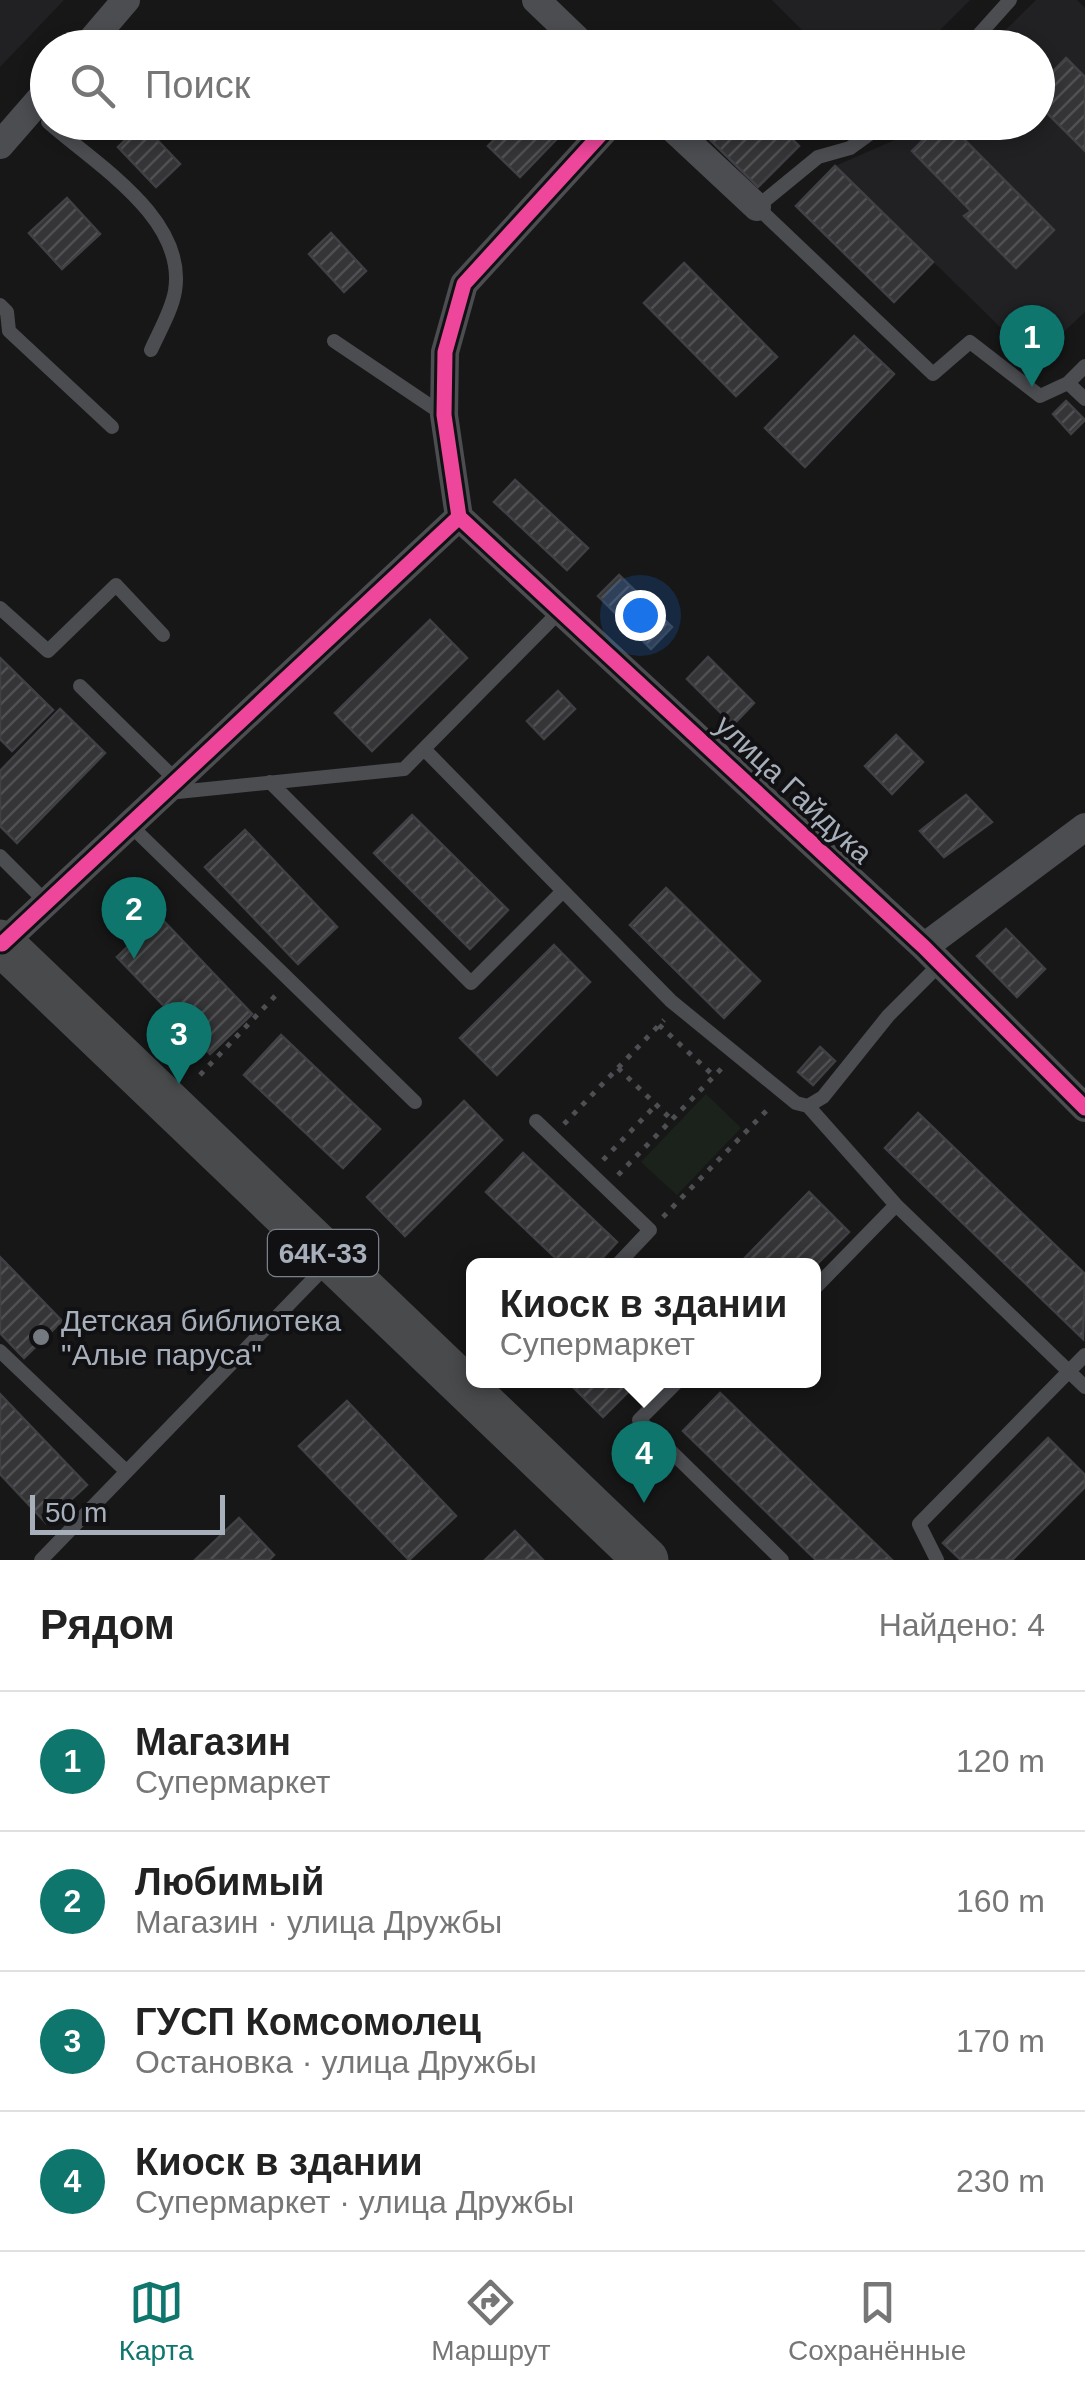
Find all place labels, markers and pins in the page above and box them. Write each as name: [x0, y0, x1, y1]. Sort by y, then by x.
pin: 1: [1000, 304, 1064, 387]
pin: 2: [102, 876, 166, 959]
pin: 3: [146, 1002, 212, 1084]
place label: Детская библиотека "Алые паруса": [61, 1304, 341, 1371]
marker: Детская библиотека "Алые паруса": [30, 1326, 52, 1348]
pin: 4: [612, 1420, 676, 1503]

